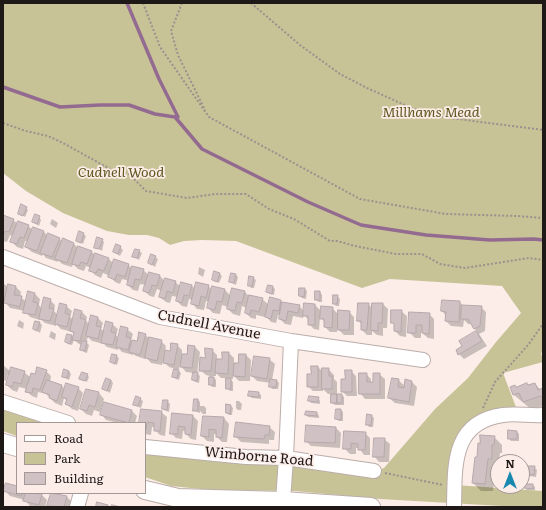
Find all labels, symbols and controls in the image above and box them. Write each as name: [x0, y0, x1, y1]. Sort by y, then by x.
park label: Millhams Mead: [382, 105, 480, 121]
park label: Cudnell Wood: [78, 165, 164, 181]
street label: Cudnell Avenue: [156, 307, 262, 343]
legend: [16, 422, 146, 494]
text: Road: [54, 429, 83, 447]
street label: Wimborne Road: [204, 444, 314, 470]
text: Park: [54, 449, 80, 467]
north arrow: [490, 454, 530, 494]
text: N: [505, 455, 515, 471]
text: Building: [54, 469, 103, 487]

